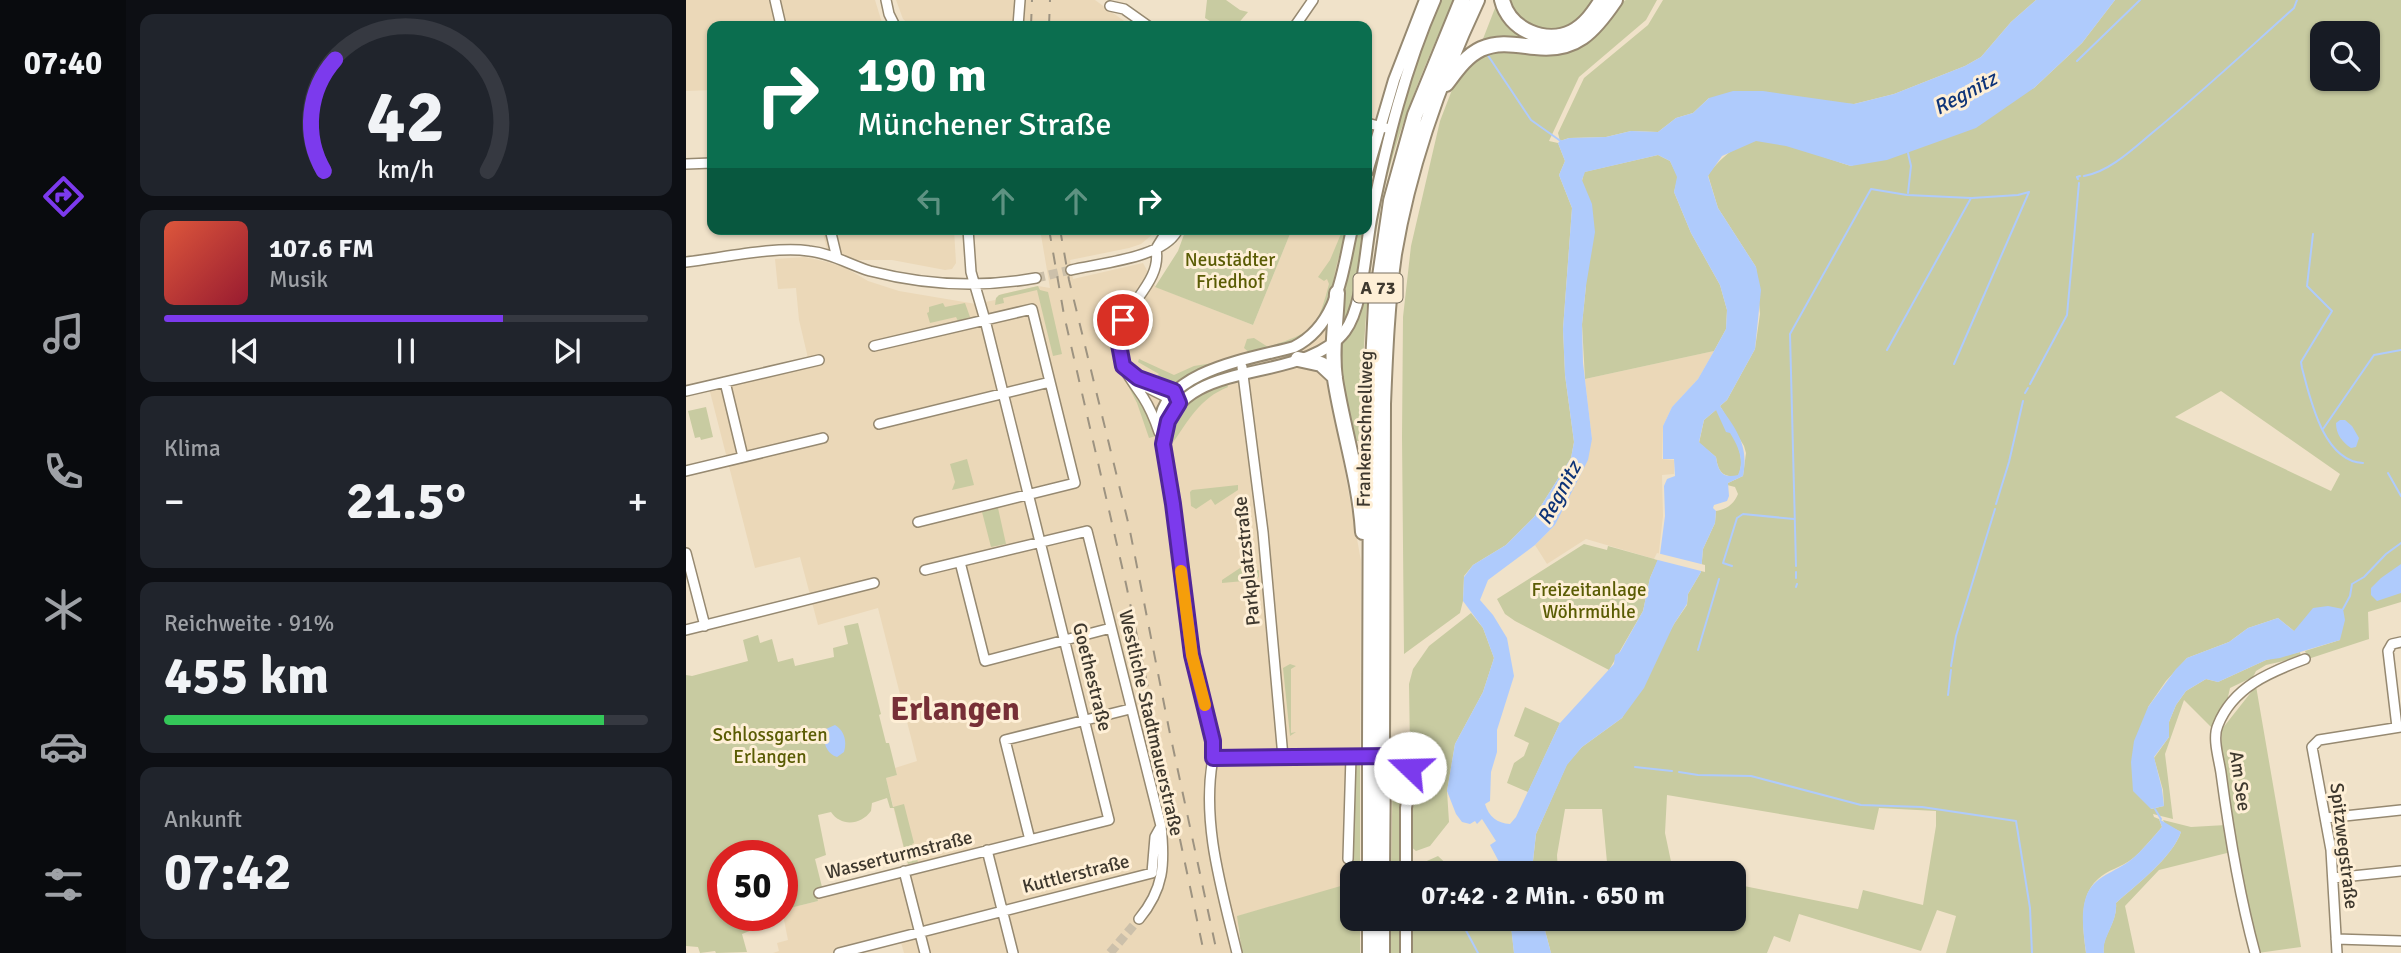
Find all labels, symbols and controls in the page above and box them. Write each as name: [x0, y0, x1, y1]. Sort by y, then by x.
map controls: [2310, 21, 2380, 91]
button: search: [2310, 21, 2380, 91]
text: 07:40: [24, 44, 102, 83]
text: 190 m: [857, 45, 987, 105]
icon: right: [742, 49, 833, 140]
water label: Regnitz: [1929, 65, 2003, 120]
text: 42: [367, 73, 445, 162]
text: Münchener Straße: [857, 105, 1111, 144]
text: km/h: [378, 154, 434, 185]
icon: directions: [39, 172, 88, 221]
icon: left: [911, 182, 949, 220]
icon: ahead: [984, 182, 1022, 220]
icon: ahead: [1057, 182, 1095, 220]
icon: right: [1130, 182, 1168, 220]
text: 107.6 FM: [269, 233, 374, 265]
park label: Neustädter Friedhof: [1185, 248, 1275, 294]
text: Musik: [269, 265, 328, 294]
road number: A 73: [1354, 274, 1402, 302]
pin: [1093, 290, 1153, 350]
icon: arrive: [1104, 301, 1142, 339]
icon: music: [39, 309, 88, 358]
icon: previous: [226, 332, 264, 370]
icon: pause: [387, 332, 425, 370]
icon: next: [548, 332, 586, 370]
street label: Frankenschnellweg: [1352, 350, 1378, 508]
text: Klima: [164, 434, 221, 463]
icon: phone: [39, 447, 88, 496]
water label: Regnitz: [1531, 456, 1588, 529]
text: 21.5°: [346, 469, 466, 533]
text: −: [164, 478, 185, 525]
text: +: [627, 478, 648, 525]
street label: Parkplatzstraße: [1228, 495, 1266, 627]
park label: Freizeitanlage Wöhrmühle: [1532, 578, 1646, 624]
icon: climate: [39, 585, 88, 634]
street label: Westliche Stadtmauerstraße: [1113, 608, 1189, 838]
text: Reichweite · 91%: [164, 609, 334, 638]
street label: Goethestraße: [1067, 620, 1117, 734]
text: 455 km: [164, 644, 329, 708]
district label: Erlangen: [890, 689, 1020, 730]
icon: car: [39, 722, 88, 771]
park label: Schlossgarten Erlangen: [712, 723, 828, 769]
position arrow: [1373, 731, 1447, 805]
street label: Am See: [2224, 749, 2256, 813]
street label: Spitzwegstraße: [2324, 782, 2364, 910]
text: Ankunft: [164, 805, 242, 834]
street label: Wasserturmstraße: [823, 825, 975, 885]
text: 07:42: [164, 840, 292, 904]
speed limit sign: 50: [707, 840, 798, 931]
street label: Kuttlerstraße: [1020, 849, 1132, 899]
icon: filters: [39, 860, 88, 909]
text: 07:42 · 2 Min. · 650 m: [1421, 880, 1665, 912]

